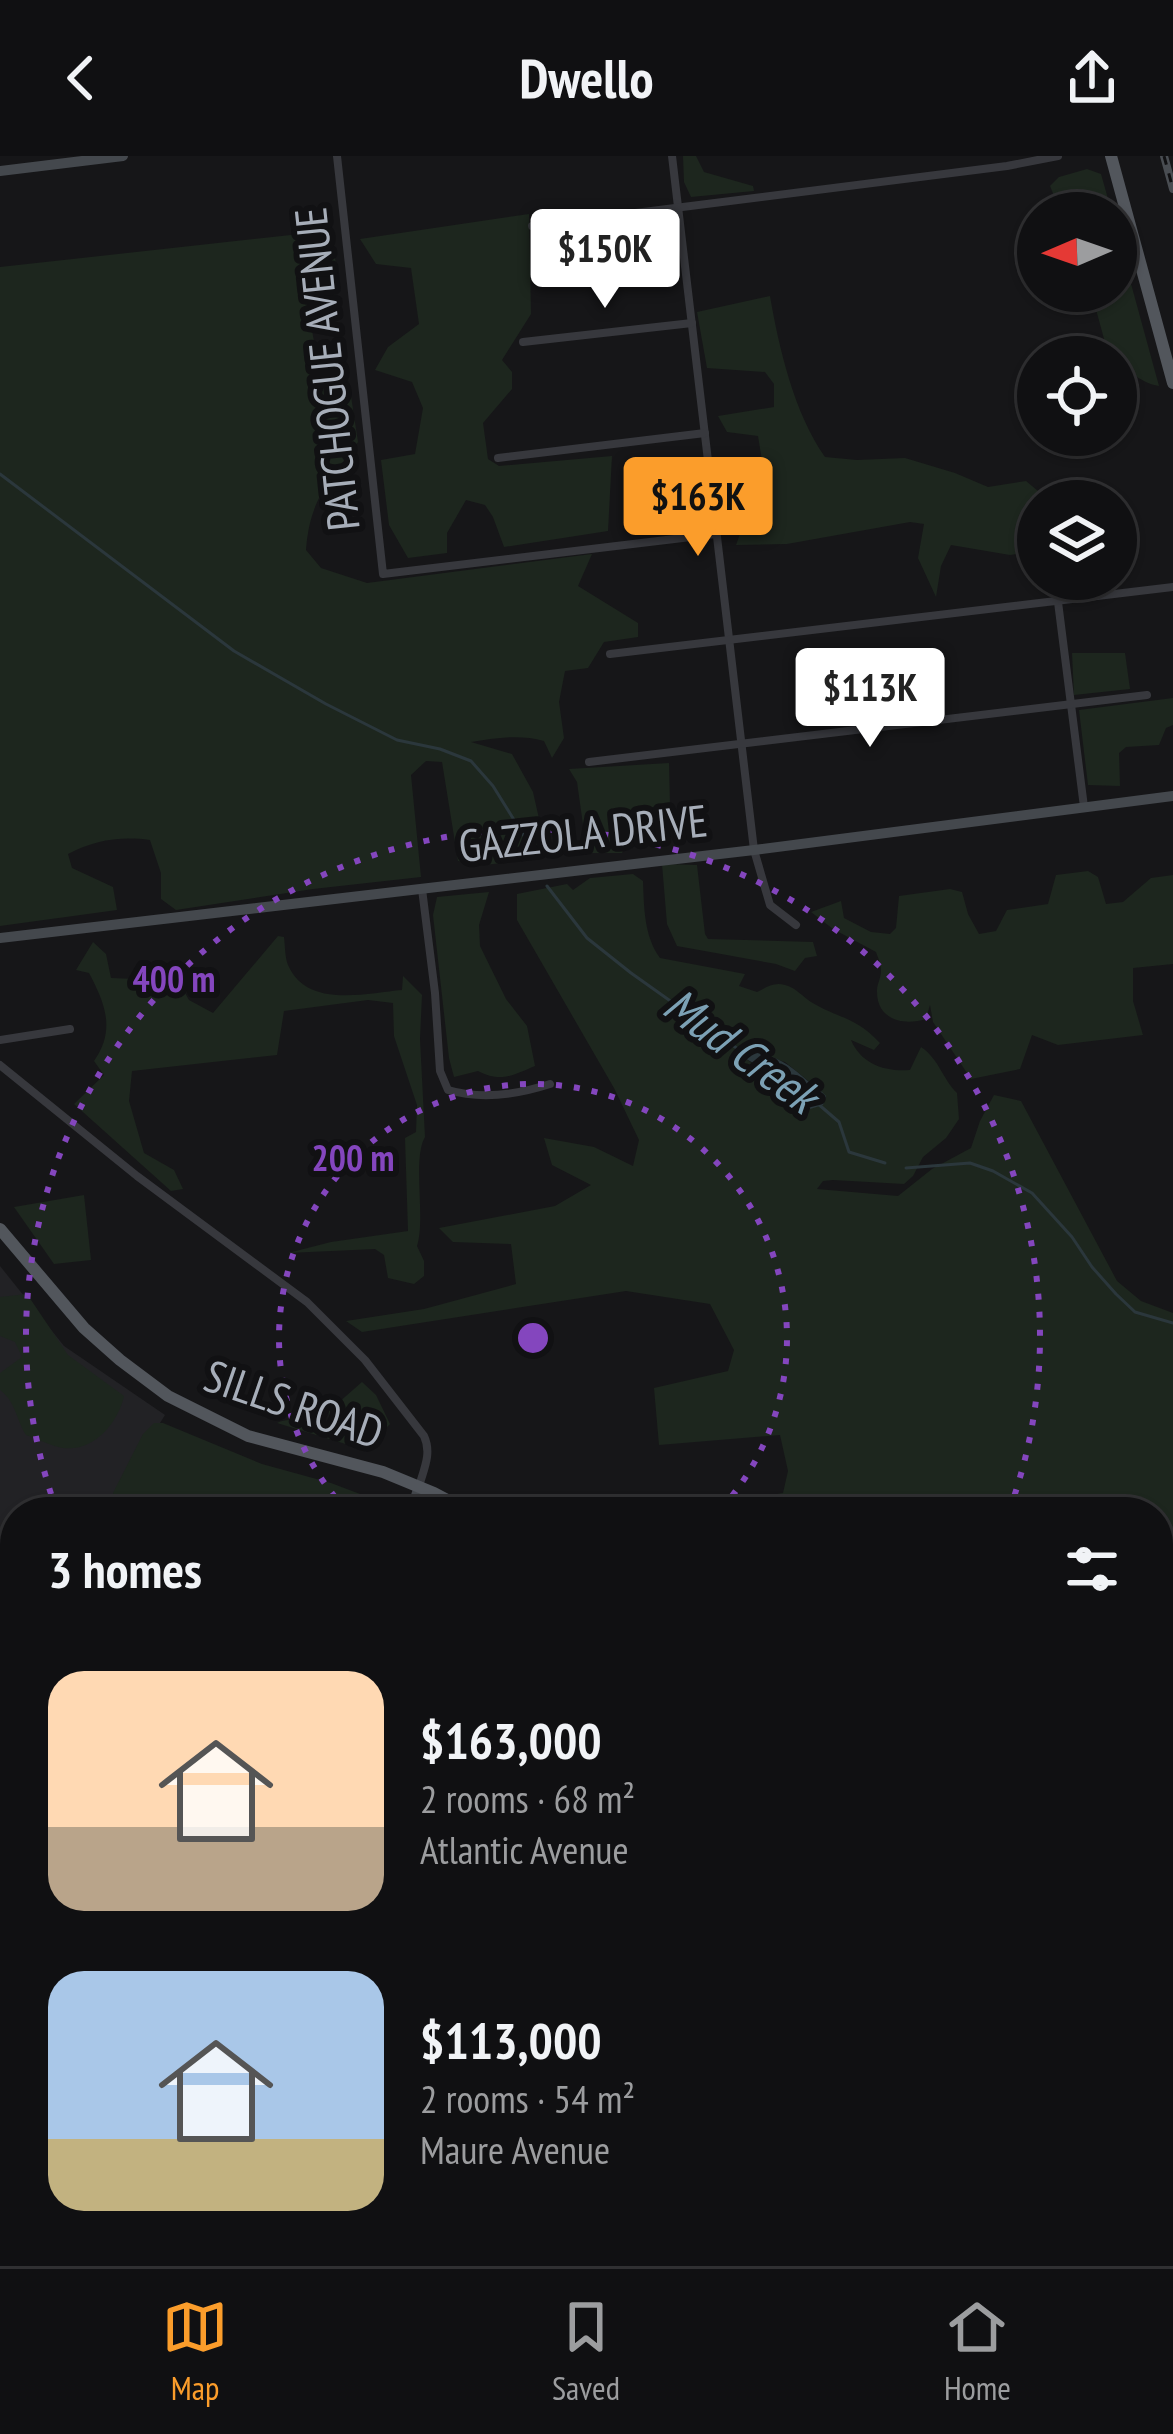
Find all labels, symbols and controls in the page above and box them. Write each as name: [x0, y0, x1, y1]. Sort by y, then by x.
text: Dwello: [519, 43, 654, 113]
icon: back: [48, 45, 114, 111]
icon: share: [1059, 45, 1125, 111]
north arrow: [1017, 192, 1137, 312]
map controls: [1017, 192, 1137, 600]
street label: PATCHOGUE AVENUE: [280, 205, 372, 533]
pin: $150K: [521, 209, 689, 311]
text: $150K: [558, 222, 652, 273]
button: locate: [1017, 336, 1137, 456]
pin: $163K: [614, 457, 782, 559]
text: $163K: [651, 470, 745, 521]
button: layers: [1017, 480, 1137, 600]
pin: $113K: [786, 648, 954, 750]
text: $113K: [823, 661, 917, 712]
street label: GAZZOLA DRIVE: [456, 790, 710, 874]
text: 400 m: [133, 955, 215, 1002]
water label: Mud Creek: [653, 973, 835, 1129]
text: 200 m: [312, 1134, 394, 1181]
centre of rings: [512, 1317, 554, 1359]
street label: SILLS ROAD: [197, 1346, 391, 1461]
text: 3 homes: [48, 1536, 202, 1602]
icon: filters: [1059, 1536, 1125, 1602]
text: $163,000: [420, 1707, 602, 1773]
icon: home: [144, 1719, 288, 1863]
text: 2 rooms · 68 m²: [420, 1773, 635, 1824]
text: Atlantic Avenue: [420, 1824, 629, 1875]
text: $113,000: [420, 2007, 602, 2073]
icon: home: [144, 2019, 288, 2163]
text: 2 rooms · 54 m²: [420, 2073, 635, 2124]
text: Maure Avenue: [420, 2124, 610, 2175]
tab: Map: [162, 2294, 228, 2409]
tab: Saved: [552, 2294, 620, 2409]
tab: Home: [944, 2294, 1011, 2409]

